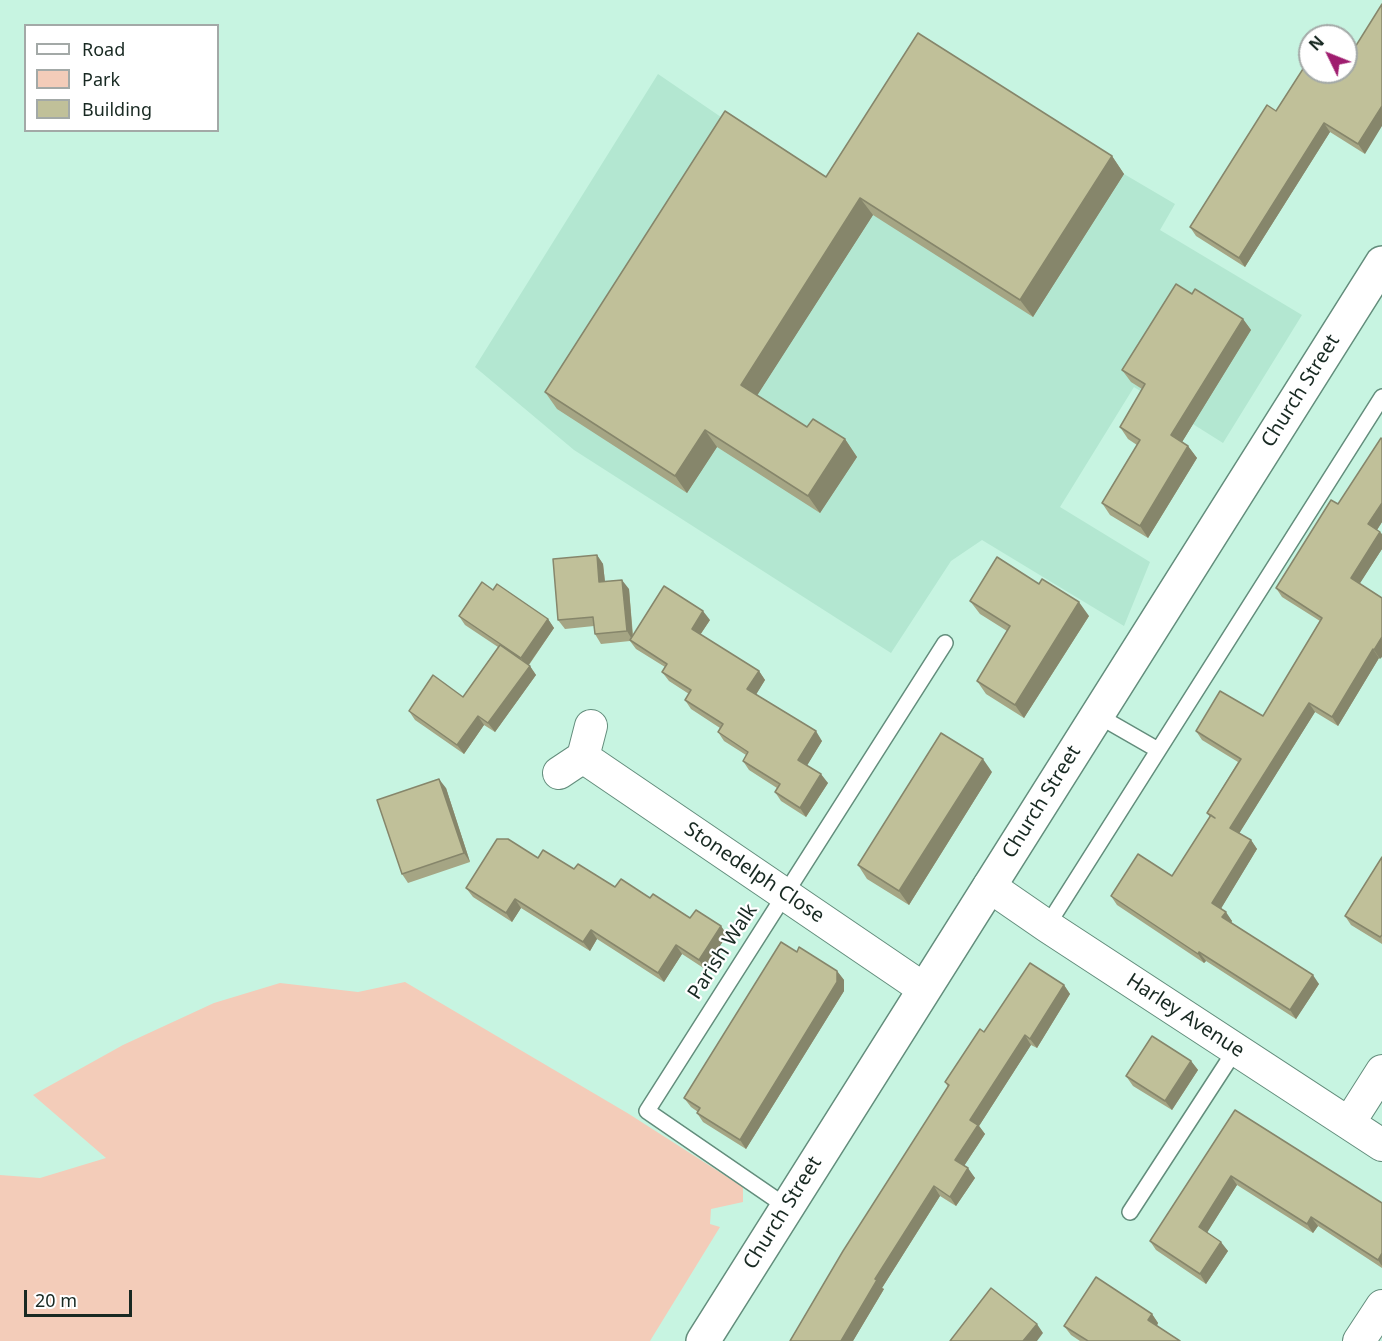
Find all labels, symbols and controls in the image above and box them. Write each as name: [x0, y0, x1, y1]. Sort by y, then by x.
legend: [24, 24, 219, 132]
north arrow: [1298, 24, 1358, 84]
text: N: [1304, 31, 1329, 55]
text: Road: [82, 37, 125, 61]
text: Park: [82, 67, 120, 91]
text: Building: [82, 97, 152, 121]
street label: Church Street: [1257, 330, 1345, 452]
street label: Church Street: [998, 741, 1086, 863]
street label: Stonedelph Close: [680, 817, 828, 929]
street label: Parish Walk: [683, 900, 763, 1004]
street label: Harley Avenue: [1121, 969, 1249, 1063]
street label: Church Street: [739, 1152, 827, 1274]
scale bar: [27, 1278, 135, 1316]
text: 20 m: [35, 1288, 77, 1312]

